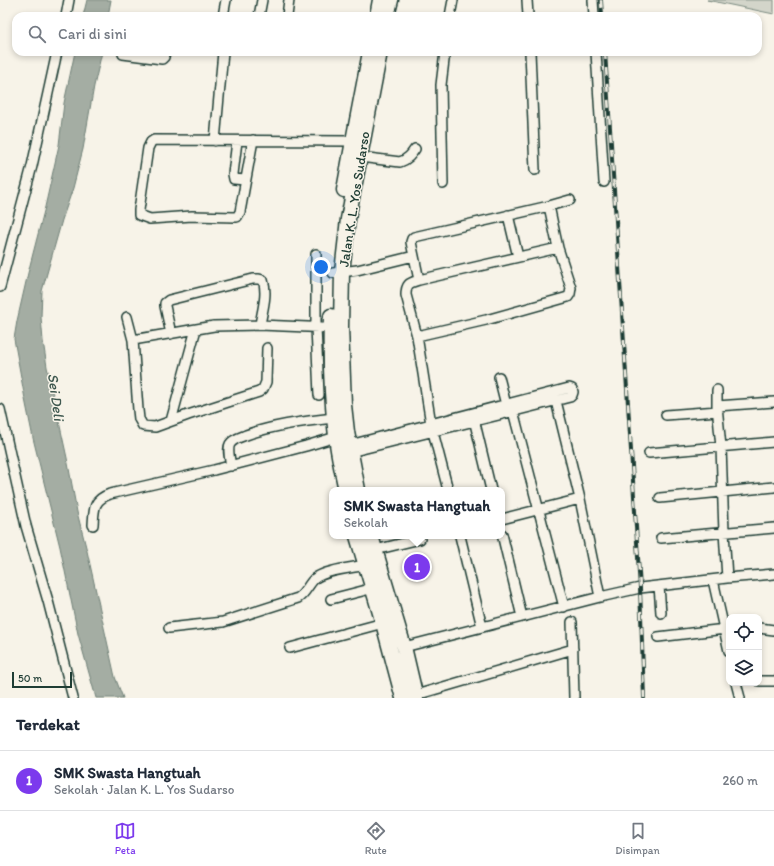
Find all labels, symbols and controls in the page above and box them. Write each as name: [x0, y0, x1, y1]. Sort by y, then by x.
search box: [12, 12, 762, 56]
icon: search: [26, 23, 48, 45]
text: Cari di sini: [58, 25, 127, 43]
street label: Jalan K. L. Yos Sudarso: [335, 130, 374, 268]
your location: [311, 257, 331, 277]
water label: Sei Deli: [44, 372, 69, 424]
popup: [329, 487, 505, 539]
text: SMK Swasta Hangtuah: [344, 497, 490, 515]
text: Sekolah: [344, 515, 388, 530]
pin: 1: [404, 552, 430, 582]
map controls: [726, 614, 762, 686]
button: locate: [726, 614, 762, 650]
button: layers: [726, 650, 762, 686]
scale bar: [12, 670, 72, 689]
text: 50 m: [18, 672, 42, 685]
text: Terdekat: [16, 714, 80, 734]
text: SMK Swasta Hangtuah: [54, 764, 201, 782]
text: 1: [26, 773, 32, 788]
text: 260 m: [722, 773, 758, 788]
text: Sekolah · Jalan K. L. Yos Sudarso: [54, 782, 234, 797]
tab: Peta: [114, 820, 136, 857]
tab: Rute: [365, 820, 387, 857]
tab: Disimpan: [615, 820, 660, 857]

